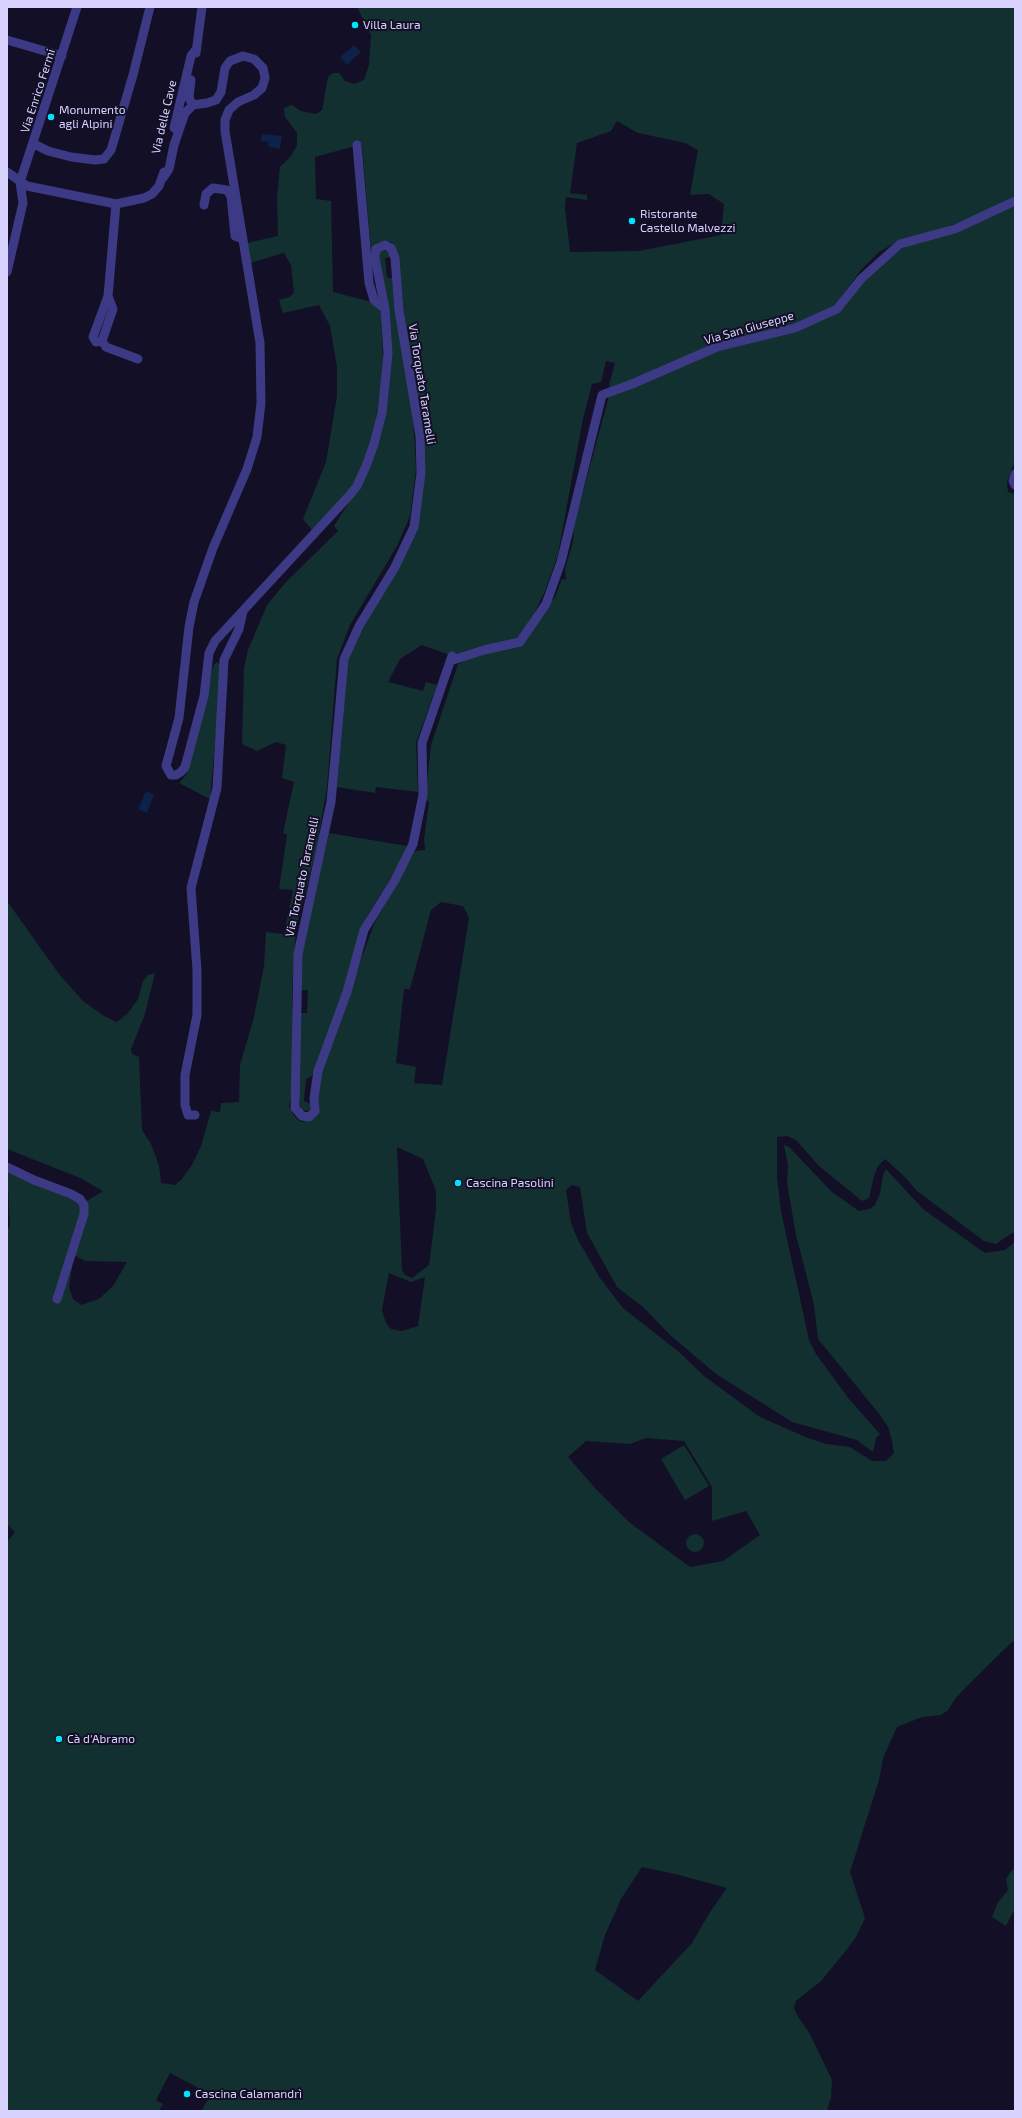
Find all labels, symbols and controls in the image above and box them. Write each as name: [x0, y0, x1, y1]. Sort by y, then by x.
place label: Villa Laura: [363, 18, 421, 32]
marker: Villa Laura: [350, 20, 360, 30]
street label: Via Enrico Fermi: [18, 47, 58, 135]
street label: Via delle Cave: [149, 79, 179, 155]
place label: Monumento agli Alpini: [59, 103, 125, 131]
marker: Monumento agli Alpini: [46, 112, 56, 122]
place label: Ristorante Castello Malvezzi: [640, 207, 736, 235]
marker: Ristorante Castello Malvezzi: [627, 216, 637, 226]
street label: Via San Giuseppe: [702, 308, 796, 348]
street label: Via Torquato Taramelli: [405, 323, 439, 445]
street label: Via Torquato Taramelli: [282, 816, 322, 938]
place label: Cascina Pasolini: [466, 1176, 554, 1190]
marker: Cascina Pasolini: [453, 1178, 463, 1188]
place label: Cà d'Abramo: [67, 1732, 135, 1746]
marker: Cà d'Abramo: [54, 1734, 64, 1744]
place label: Cascina Calamandrì: [195, 2087, 302, 2101]
marker: Cascina Calamandrì: [182, 2089, 192, 2099]

